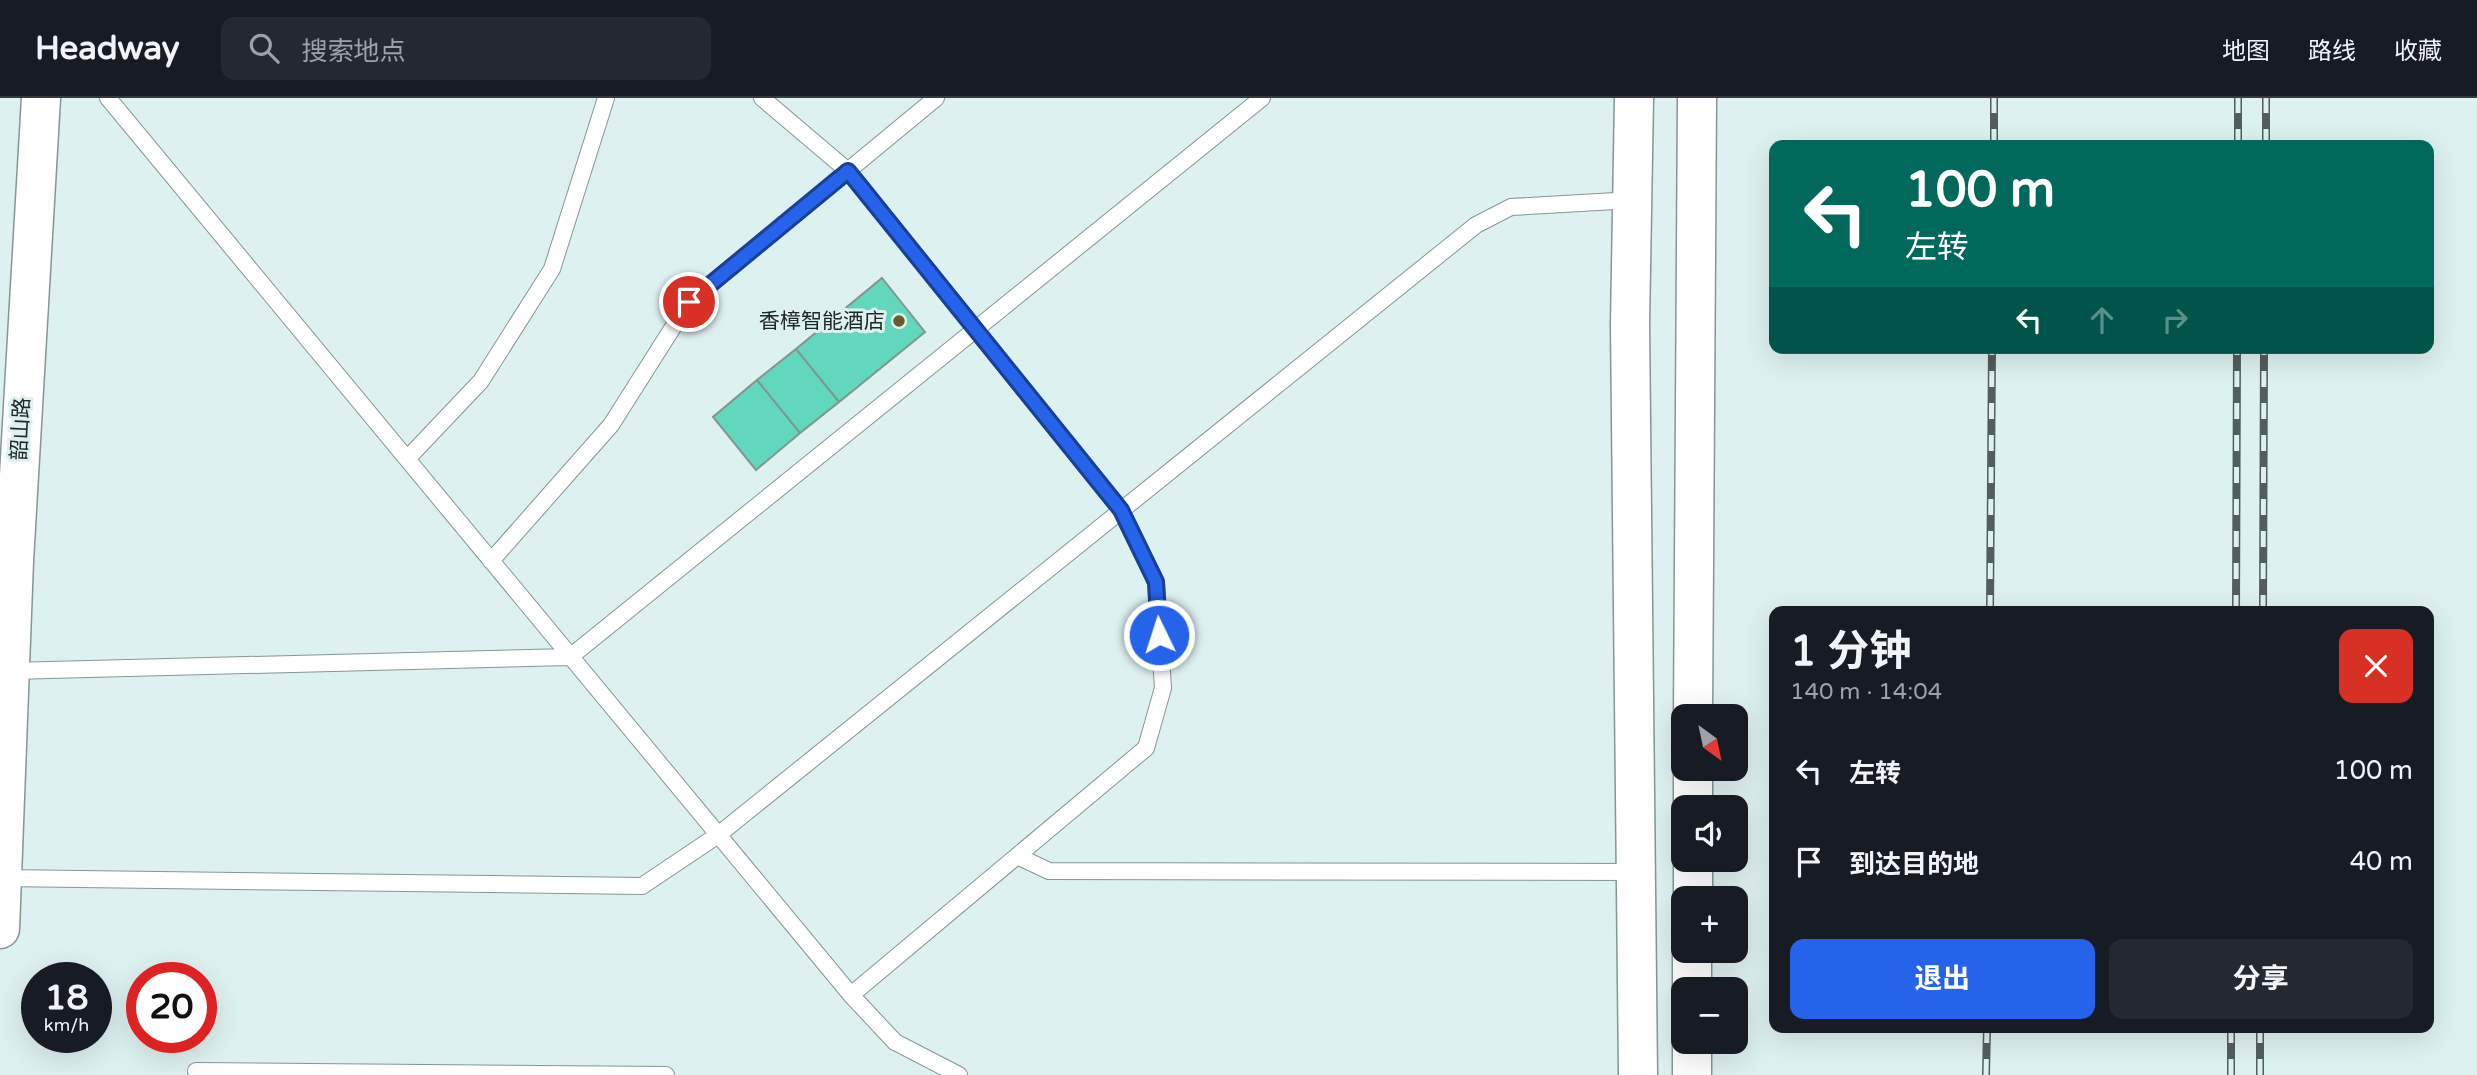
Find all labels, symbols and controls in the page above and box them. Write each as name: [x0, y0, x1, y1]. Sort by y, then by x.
search box: [221, 17, 711, 80]
text: Headway: [35, 29, 179, 68]
icon: search: [245, 29, 283, 67]
text: 搜索地点: [301, 36, 405, 67]
text: 地图: [2222, 37, 2270, 66]
text: 路线: [2308, 37, 2356, 66]
text: 收藏: [2394, 37, 2442, 66]
text: 100 m: [1905, 161, 2055, 220]
icon: left: [1790, 168, 1881, 259]
text: 左转: [1905, 229, 1969, 267]
pin: [659, 272, 719, 332]
icon: arrive: [670, 283, 708, 321]
icon: left: [2010, 301, 2048, 339]
icon: ahead: [2083, 301, 2121, 339]
icon: right: [2156, 301, 2194, 339]
place label: 香樟智能酒店: [759, 309, 885, 334]
marker: 香樟智能酒店: [891, 313, 907, 329]
street label: 韶山路: [7, 397, 35, 461]
position arrow: [1122, 598, 1196, 672]
text: 1 分钟: [1790, 626, 1911, 677]
button: close: [2339, 629, 2413, 703]
text: 140 m · 14:04: [1790, 678, 1942, 706]
north arrow: [1671, 704, 1748, 780]
map controls: [1671, 704, 1748, 1054]
icon: left: [1790, 752, 1828, 790]
text: 100 m: [2333, 755, 2413, 786]
text: 左转: [1849, 758, 1901, 789]
button: sound: [1671, 795, 1748, 872]
icon: arrive: [1790, 843, 1828, 881]
text: 40 m: [2350, 846, 2413, 877]
text: 到达目的地: [1849, 849, 1979, 880]
button: +: [1671, 886, 1748, 963]
button: 退出: [1790, 939, 2095, 1019]
button: 分享: [2109, 939, 2413, 1019]
speed limit sign: 20: [126, 962, 217, 1053]
text: 18: [45, 977, 88, 1019]
button: −: [1671, 977, 1748, 1054]
text: km/h: [44, 1014, 89, 1036]

